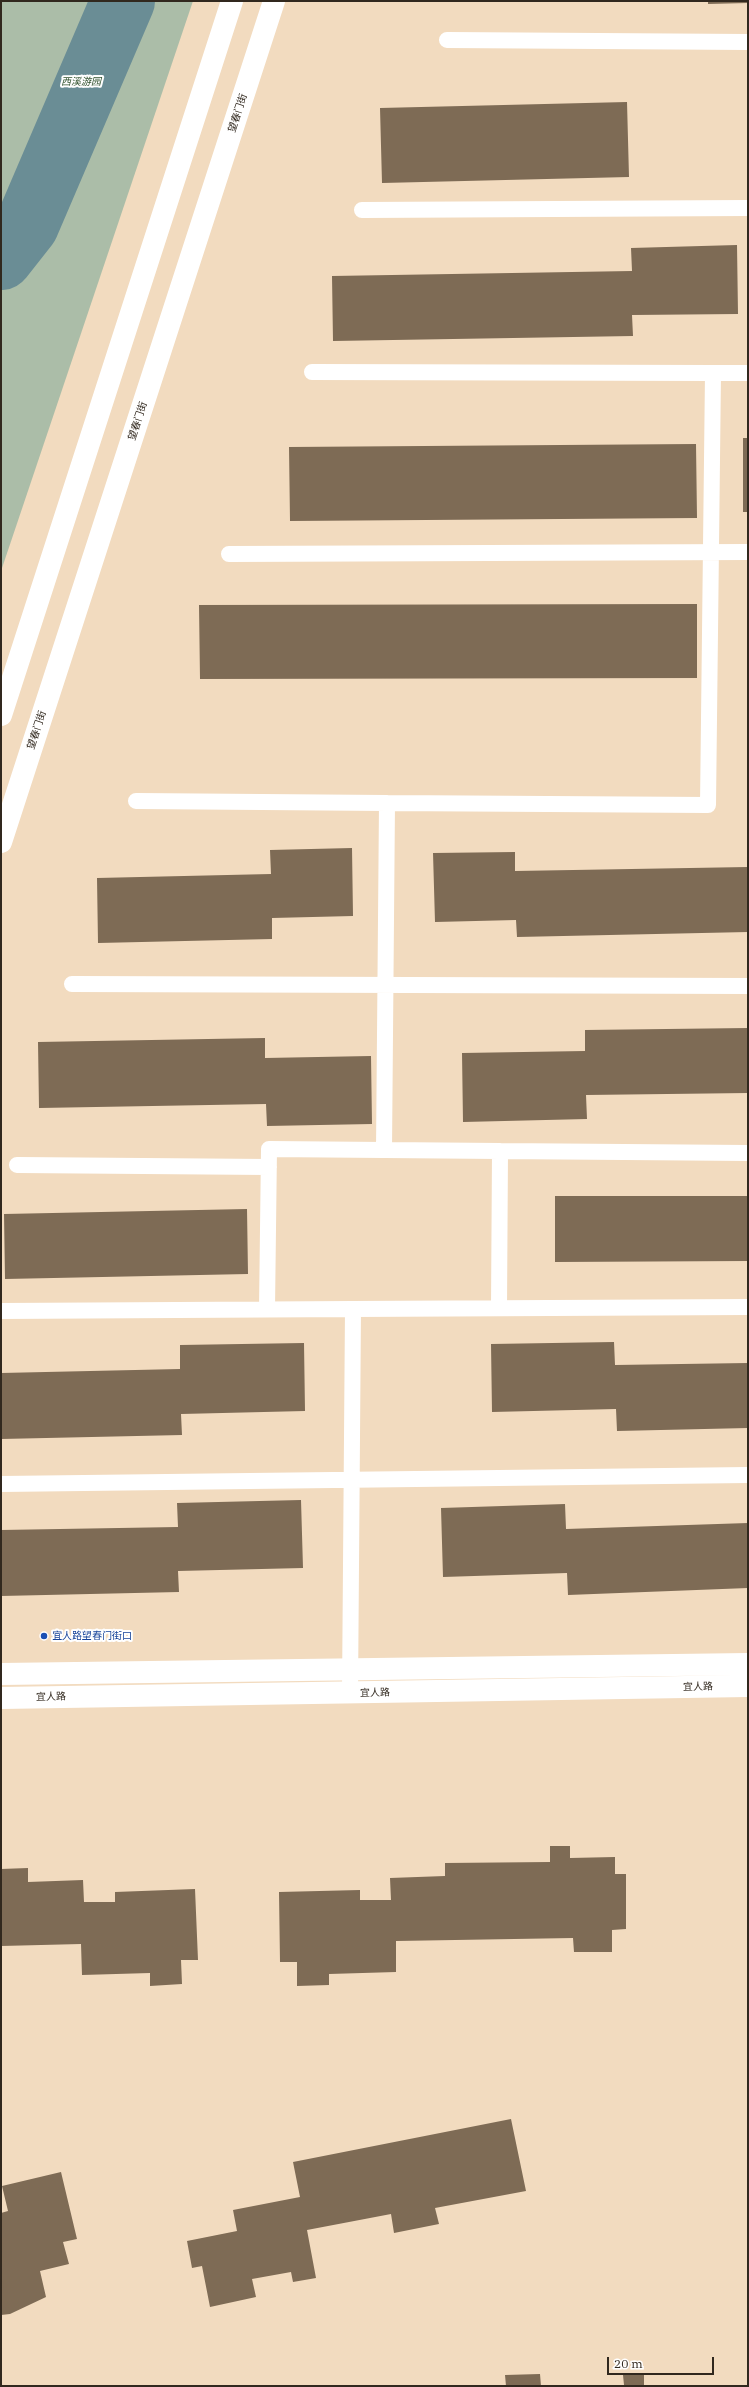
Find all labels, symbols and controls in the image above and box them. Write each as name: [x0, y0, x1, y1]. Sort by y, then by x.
park label: 西溪游园: [61, 76, 101, 88]
street label: 望春门街: [226, 92, 250, 134]
street label: 望春门街: [126, 400, 150, 442]
street label: 望春门街: [25, 709, 49, 751]
place label: 宜人路望春门街口: [52, 1630, 132, 1642]
marker: 宜人路望春门街口: [39, 1631, 49, 1641]
street label: 宜人路: [683, 1681, 713, 1693]
street label: 宜人路: [360, 1687, 390, 1699]
street label: 宜人路: [36, 1691, 66, 1703]
scale bar: [609, 2349, 716, 2375]
text: 20 m: [614, 2356, 643, 2371]

